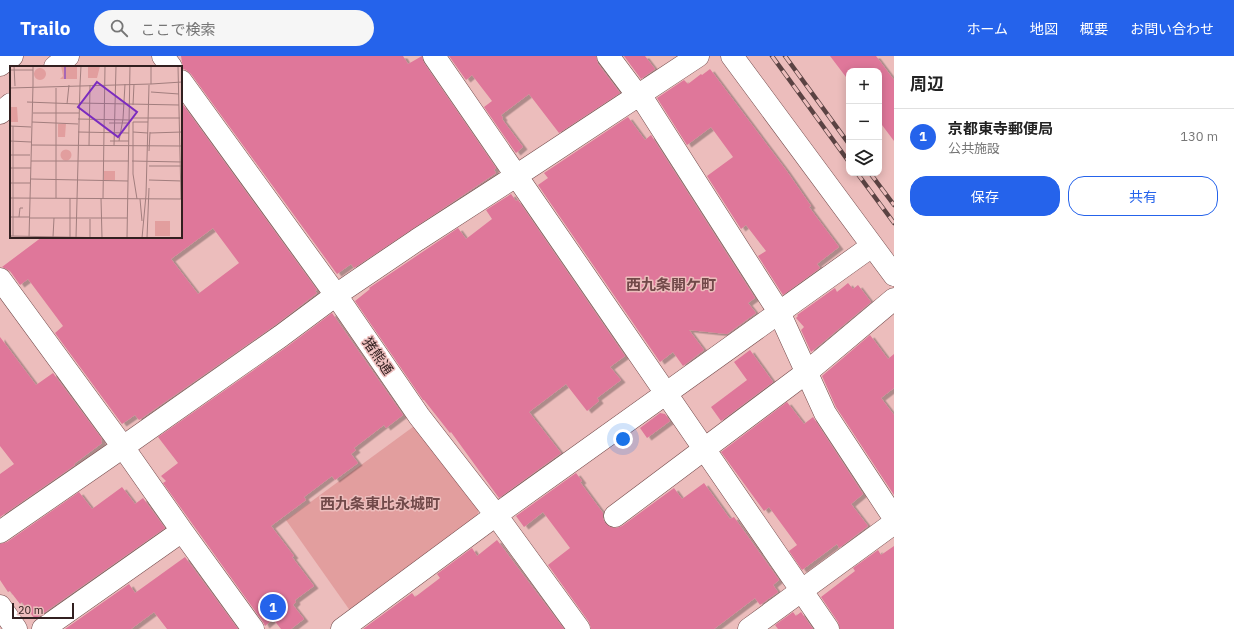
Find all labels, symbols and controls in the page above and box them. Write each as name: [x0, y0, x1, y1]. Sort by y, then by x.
search box: [94, 10, 374, 46]
text: Trailo: [20, 16, 70, 40]
icon: search: [108, 17, 130, 39]
text: ここで検索: [140, 20, 215, 39]
text: ホーム: [966, 20, 1008, 38]
text: 地図: [1030, 20, 1058, 38]
text: 概要: [1080, 20, 1108, 38]
text: お問い合わせ: [1130, 20, 1214, 38]
inset map: [10, 66, 182, 238]
map controls: [846, 68, 882, 176]
button: +: [846, 68, 882, 104]
text: 周辺: [910, 73, 944, 95]
button: −: [846, 104, 882, 140]
text: 京都東寺郵便局: [948, 119, 1053, 138]
text: 1: [919, 128, 927, 145]
text: 130 m: [1180, 128, 1218, 145]
button: layers: [846, 140, 882, 176]
text: 公共施設: [948, 140, 1000, 157]
button: 保存: [910, 176, 1060, 216]
button: 共有: [1068, 176, 1218, 216]
district label: 西九条開ケ町: [626, 275, 716, 294]
street label: 猪熊通: [359, 334, 397, 378]
your location: [613, 429, 633, 449]
district label: 西九条東比永城町: [320, 494, 440, 513]
pin: 1: [260, 592, 286, 622]
scale bar: [12, 601, 74, 620]
text: 20 m: [18, 603, 43, 617]

